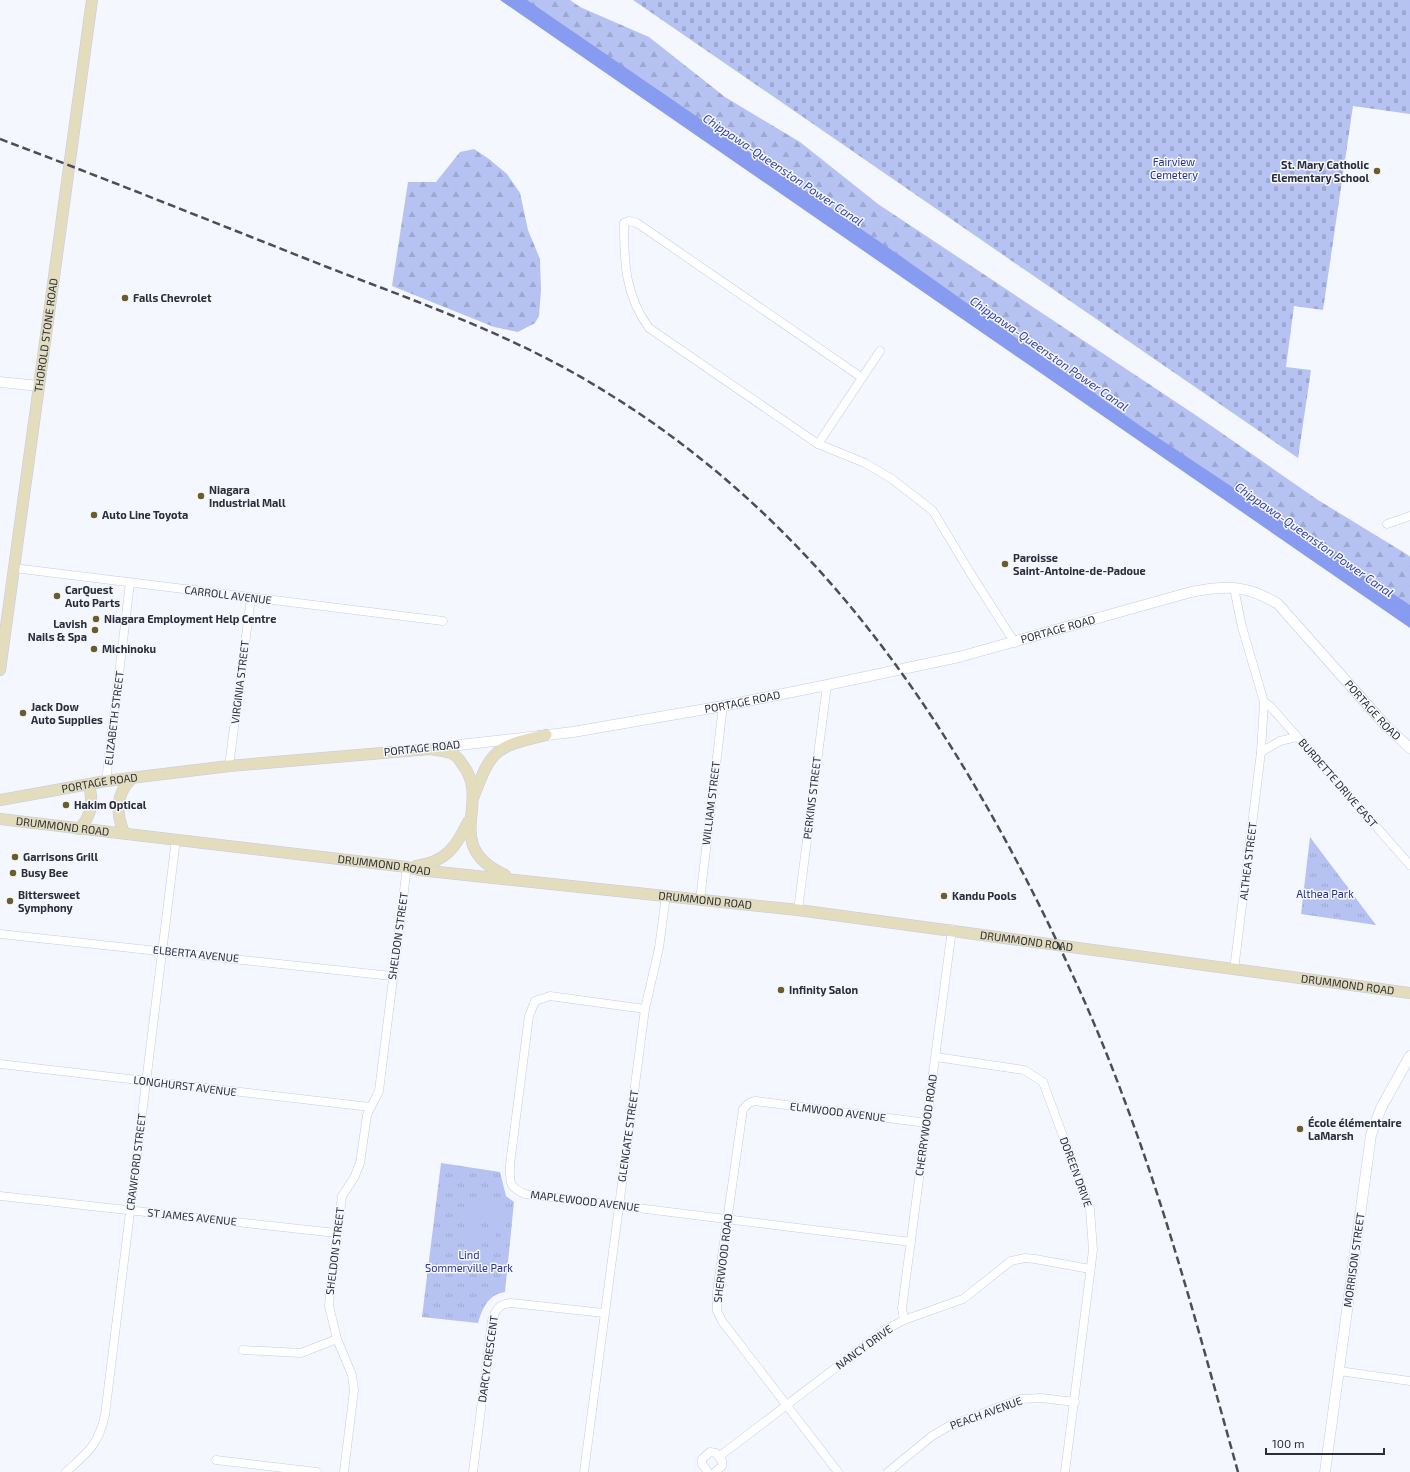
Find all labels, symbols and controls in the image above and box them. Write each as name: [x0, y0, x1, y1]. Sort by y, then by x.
water label: Chippawa-Queenston Power Canal: [700, 110, 866, 229]
park label: Fairview Cemetery: [1150, 155, 1198, 181]
place label: St. Mary Catholic Elementary School: [1271, 158, 1369, 185]
marker: St. Mary Catholic Elementary School: [1372, 166, 1382, 176]
street label: THOROLD STONE ROAD: [31, 277, 60, 393]
place label: Falls Chevrolet: [133, 291, 212, 304]
marker: Falls Chevrolet: [120, 293, 130, 303]
water label: Chippawa-Queenston Power Canal: [967, 293, 1131, 414]
water label: Chippawa-Queenston Power Canal: [1232, 479, 1396, 600]
place label: Niagara Industrial Mall: [209, 483, 286, 509]
marker: Niagara Industrial Mall: [196, 491, 206, 501]
place label: Auto Line Toyota: [102, 508, 188, 522]
marker: Auto Line Toyota: [89, 510, 99, 520]
place label: Paroisse Saint-Antoine-de-Padoue: [1013, 551, 1146, 577]
marker: Paroisse Saint-Antoine-de-Padoue: [1000, 559, 1010, 569]
place label: CarQuest Auto Parts: [65, 583, 120, 609]
street label: CARROLL AVENUE: [184, 583, 272, 606]
marker: CarQuest Auto Parts: [52, 591, 62, 601]
place label: Niagara Employment Help Centre: [104, 612, 276, 626]
street label: PORTAGE ROAD: [1019, 612, 1097, 645]
marker: Niagara Employment Help Centre: [91, 614, 101, 624]
place label: Lavish Nails & Spa: [28, 617, 87, 643]
marker: Lavish Nails & Spa: [90, 625, 100, 635]
street label: VIRGINIA STREET: [228, 639, 251, 724]
place label: Michinoku: [102, 642, 156, 655]
marker: Michinoku: [89, 644, 99, 654]
street label: ELIZABETH STREET: [101, 669, 126, 766]
street label: PORTAGE ROAD: [1342, 677, 1404, 743]
street label: PORTAGE ROAD: [703, 688, 781, 715]
place label: Jack Dow Auto Supplies: [31, 700, 103, 726]
marker: Jack Dow Auto Supplies: [18, 708, 28, 718]
street label: BURDETTE DRIVE EAST: [1296, 736, 1381, 830]
street label: PORTAGE ROAD: [383, 737, 461, 758]
street label: PERKINS STREET: [800, 755, 823, 840]
street label: WILLIAM STREET: [699, 760, 722, 846]
street label: PORTAGE ROAD: [60, 770, 138, 795]
place label: Hakim Optical: [74, 798, 147, 811]
marker: Hakim Optical: [61, 800, 71, 810]
street label: DRUMMOND ROAD: [15, 814, 110, 838]
street label: ALTHEA STREET: [1236, 821, 1259, 901]
place label: Garrisons Grill: [23, 850, 98, 863]
marker: Garrisons Grill: [10, 852, 20, 862]
street label: DRUMMOND ROAD: [337, 852, 431, 877]
place label: Busy Bee: [21, 866, 68, 880]
marker: Busy Bee: [8, 868, 18, 878]
park label: Althea Park: [1296, 887, 1354, 900]
place label: Bittersweet Symphony: [18, 888, 81, 915]
street label: DRUMMOND ROAD: [658, 888, 753, 911]
place label: Kandu Pools: [952, 889, 1017, 902]
street label: SHELDON STREET: [385, 891, 410, 981]
marker: Kandu Pools: [939, 891, 949, 901]
marker: Bittersweet Symphony: [5, 896, 15, 906]
street label: DRUMMOND ROAD: [979, 928, 1074, 953]
street label: ELBERTA AVENUE: [152, 943, 240, 964]
street label: DRUMMOND ROAD: [1300, 971, 1395, 997]
place label: Infinity Salon: [789, 983, 858, 997]
marker: Infinity Salon: [776, 985, 786, 995]
street label: LONGHURST AVENUE: [133, 1073, 237, 1098]
street label: CHERRYWOOD ROAD: [912, 1073, 939, 1177]
street label: GLENGATE STREET: [615, 1089, 640, 1183]
street label: ELMWOOD AVENUE: [789, 1099, 887, 1124]
street label: CRAWFORD STREET: [123, 1112, 148, 1211]
place label: École élémentaire LaMarsh: [1308, 1115, 1402, 1142]
marker: École élémentaire LaMarsh: [1295, 1124, 1305, 1134]
street label: DOREEN DRIVE: [1058, 1135, 1095, 1209]
street label: MAPLEWOOD AVENUE: [530, 1187, 640, 1214]
street label: ST JAMES AVENUE: [147, 1205, 237, 1228]
street label: SHELDON STREET: [323, 1206, 346, 1296]
street label: MORRISON STREET: [1340, 1211, 1367, 1308]
street label: SHERWOOD ROAD: [711, 1213, 734, 1303]
park label: Lind Sommerville Park: [425, 1248, 513, 1274]
street label: DARCY CRESCENT: [475, 1314, 500, 1403]
street label: NANCY DRIVE: [833, 1322, 895, 1372]
street label: PEACH AVENUE: [948, 1393, 1024, 1432]
scale bar: [1266, 1430, 1384, 1456]
text: 100 m: [1272, 1436, 1304, 1450]

